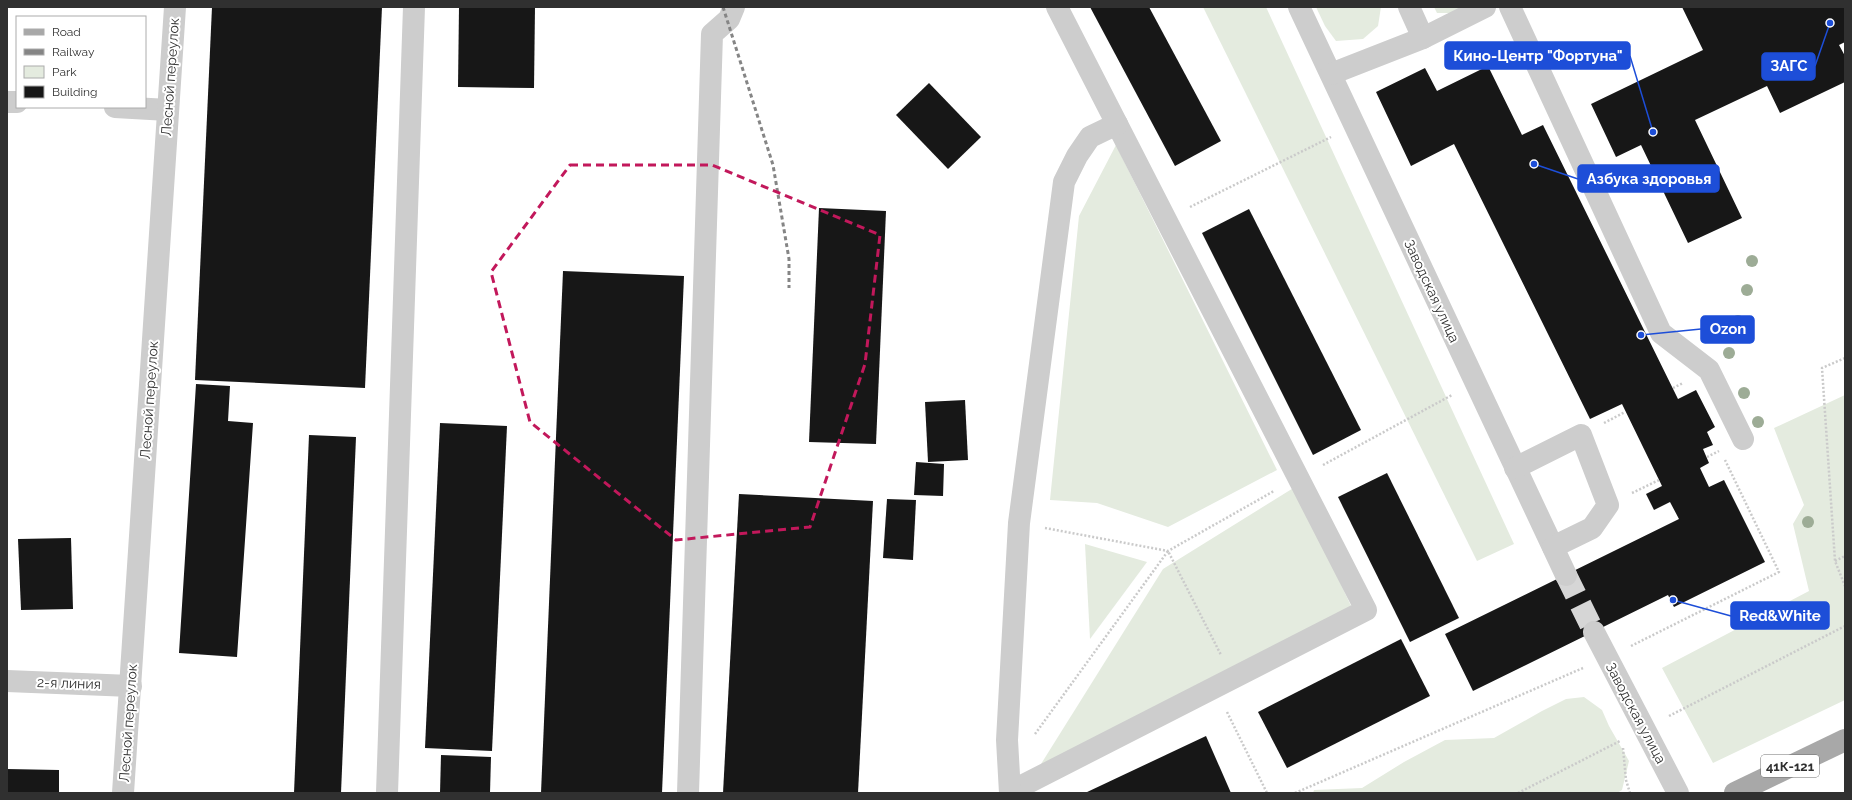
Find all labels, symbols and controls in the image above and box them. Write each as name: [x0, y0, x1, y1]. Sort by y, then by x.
legend: [16, 16, 146, 108]
street label: Лесной переулок: [158, 17, 182, 137]
text: Road: [52, 25, 81, 39]
callout: Кино-Центр "Фортуна": [1445, 42, 1630, 69]
text: Railway: [52, 45, 95, 59]
text: Кино-Центр "Фортуна": [1453, 47, 1623, 65]
callout: ЗАГС: [1762, 53, 1815, 80]
text: ЗАГС: [1770, 57, 1808, 75]
text: Park: [52, 65, 77, 79]
text: Building: [52, 85, 98, 99]
callout: Азбука здоровья: [1578, 165, 1719, 192]
text: Азбука здоровья: [1587, 170, 1711, 188]
street label: Заводская улица: [1401, 237, 1463, 345]
callout: Ozon: [1701, 316, 1754, 343]
text: Ozon: [1710, 320, 1746, 338]
street label: Лесной переулок: [137, 340, 161, 460]
callout: Red&White: [1731, 602, 1829, 629]
text: Red&White: [1739, 607, 1821, 625]
street label: Заводская улица: [1603, 660, 1669, 766]
street label: Лесной переулок: [116, 663, 140, 783]
street label: 2-я линия: [37, 674, 101, 692]
road number: 41К-121: [1761, 755, 1819, 777]

